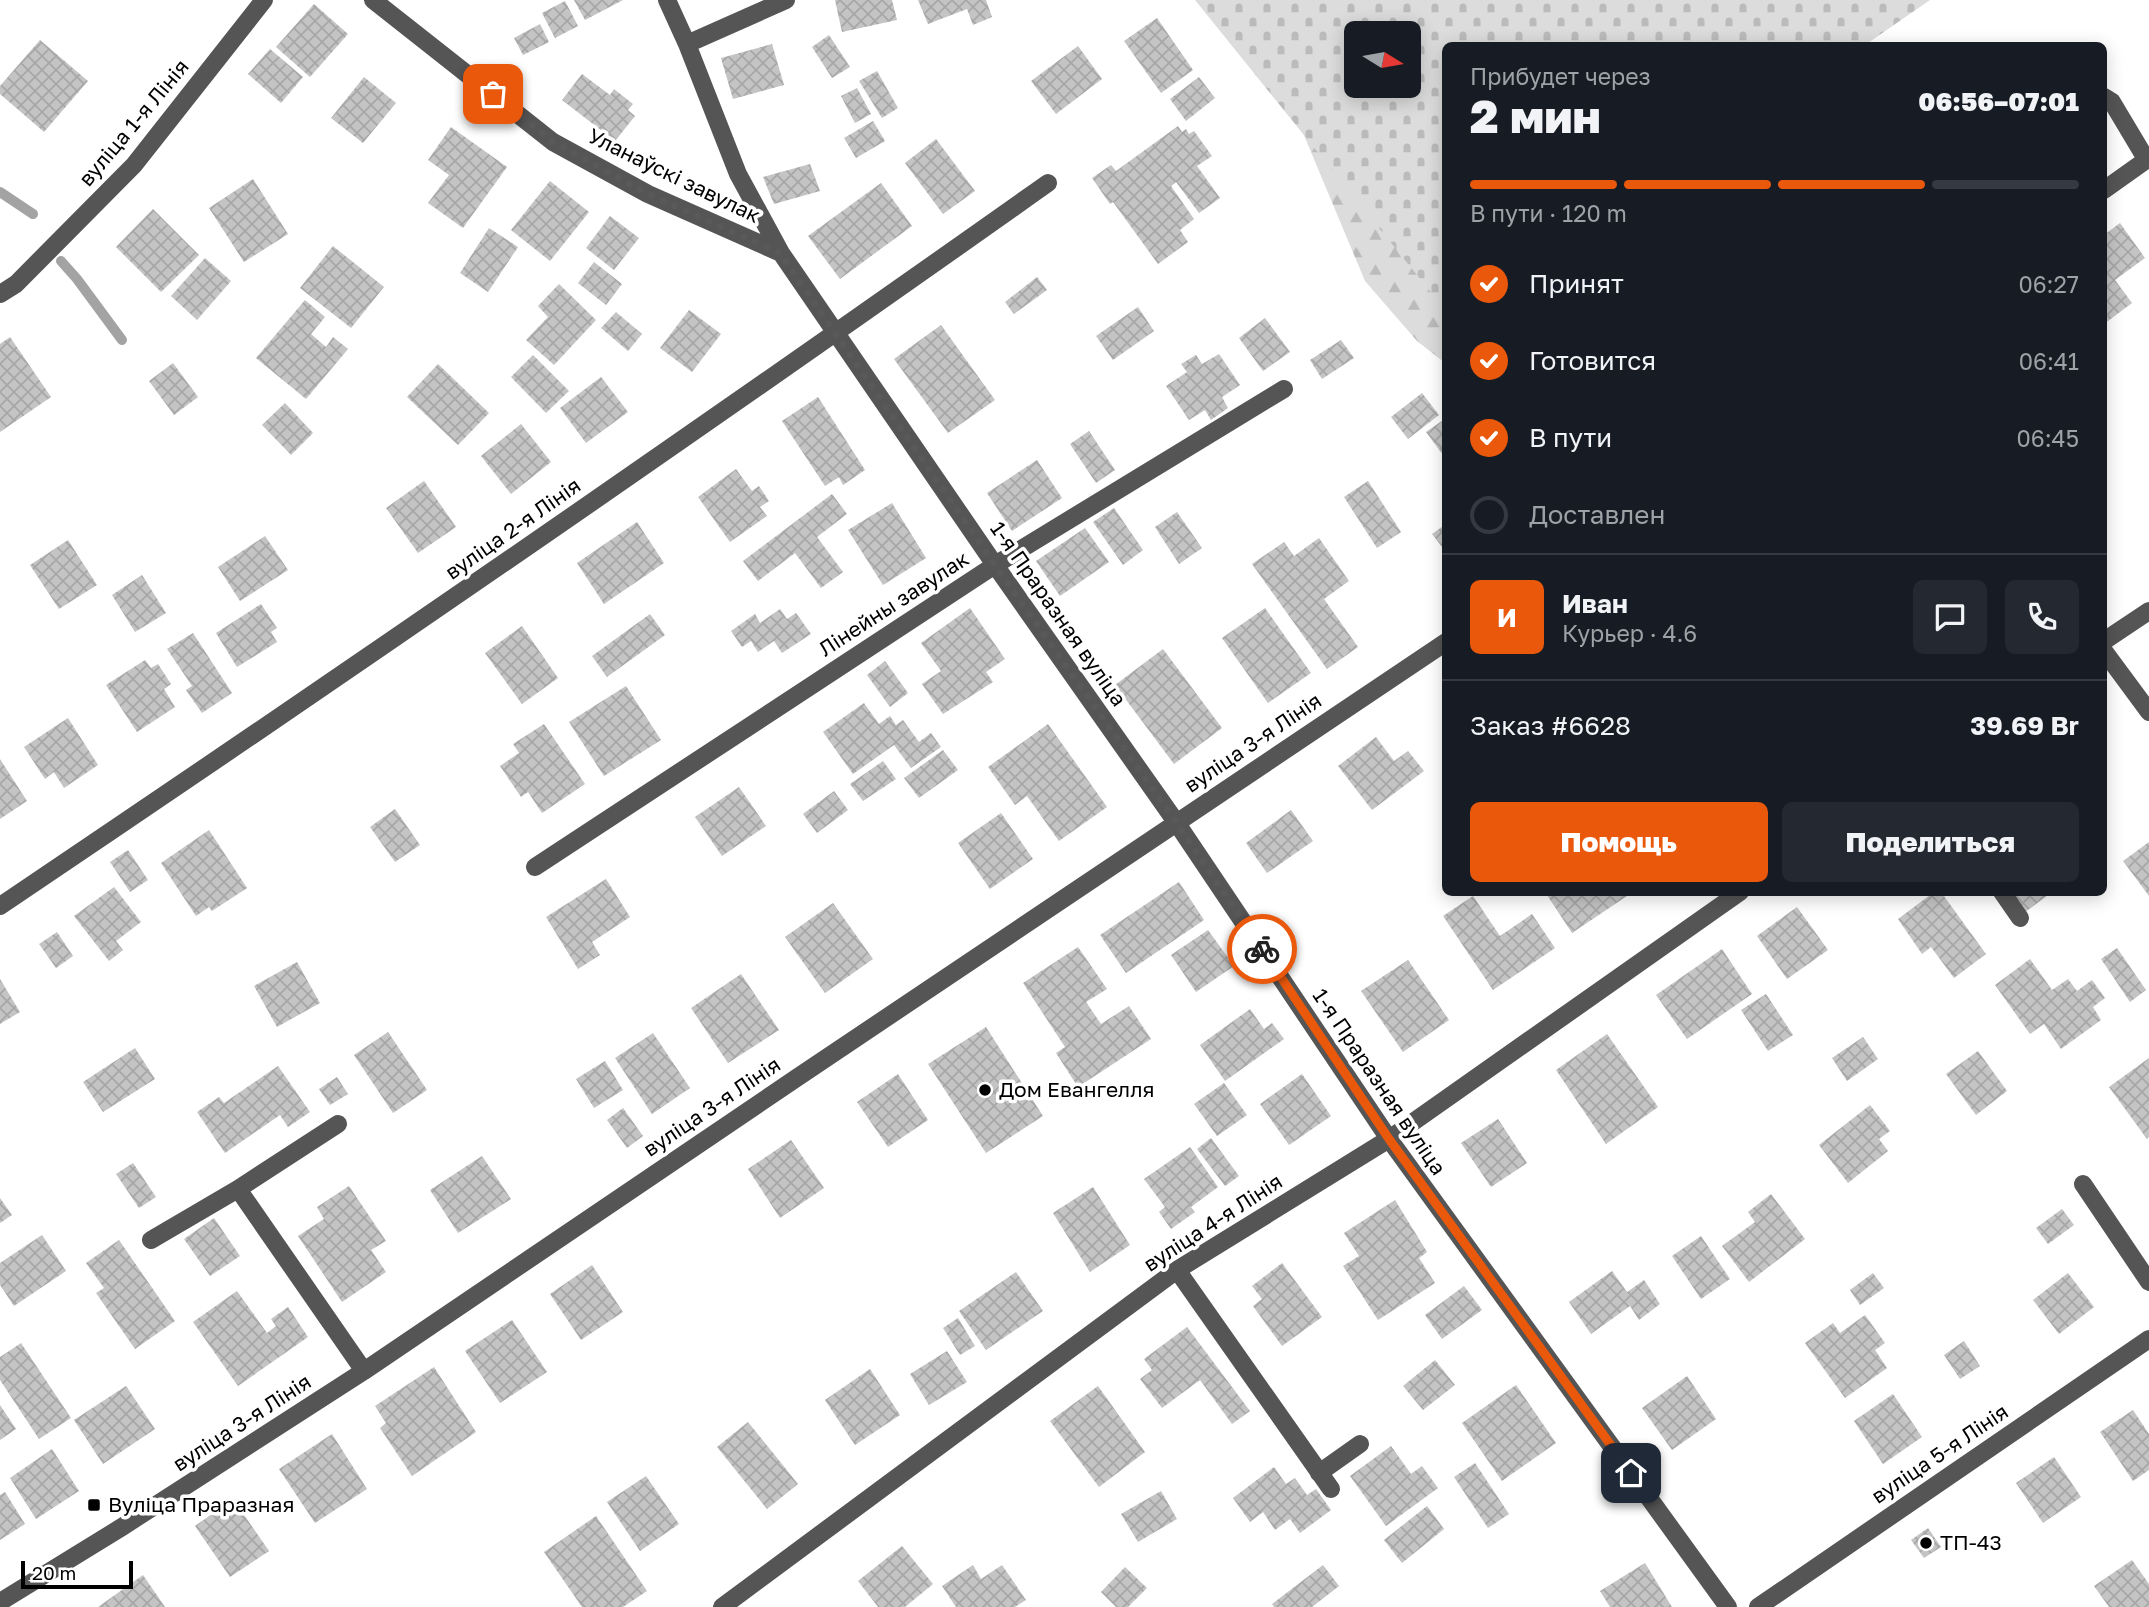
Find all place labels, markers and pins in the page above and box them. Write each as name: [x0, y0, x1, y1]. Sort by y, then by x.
pin: [463, 64, 523, 124]
place label: Дом Евангелля: [999, 1076, 1154, 1102]
marker: Дом Евангелля: [977, 1082, 993, 1098]
pin: [1601, 1443, 1661, 1503]
place label: Вуліца Праразная: [108, 1491, 294, 1517]
marker: Вуліца Праразная: [86, 1497, 102, 1513]
place label: ТП-43: [1940, 1529, 2002, 1555]
marker: ТП-43: [1918, 1535, 1934, 1551]

